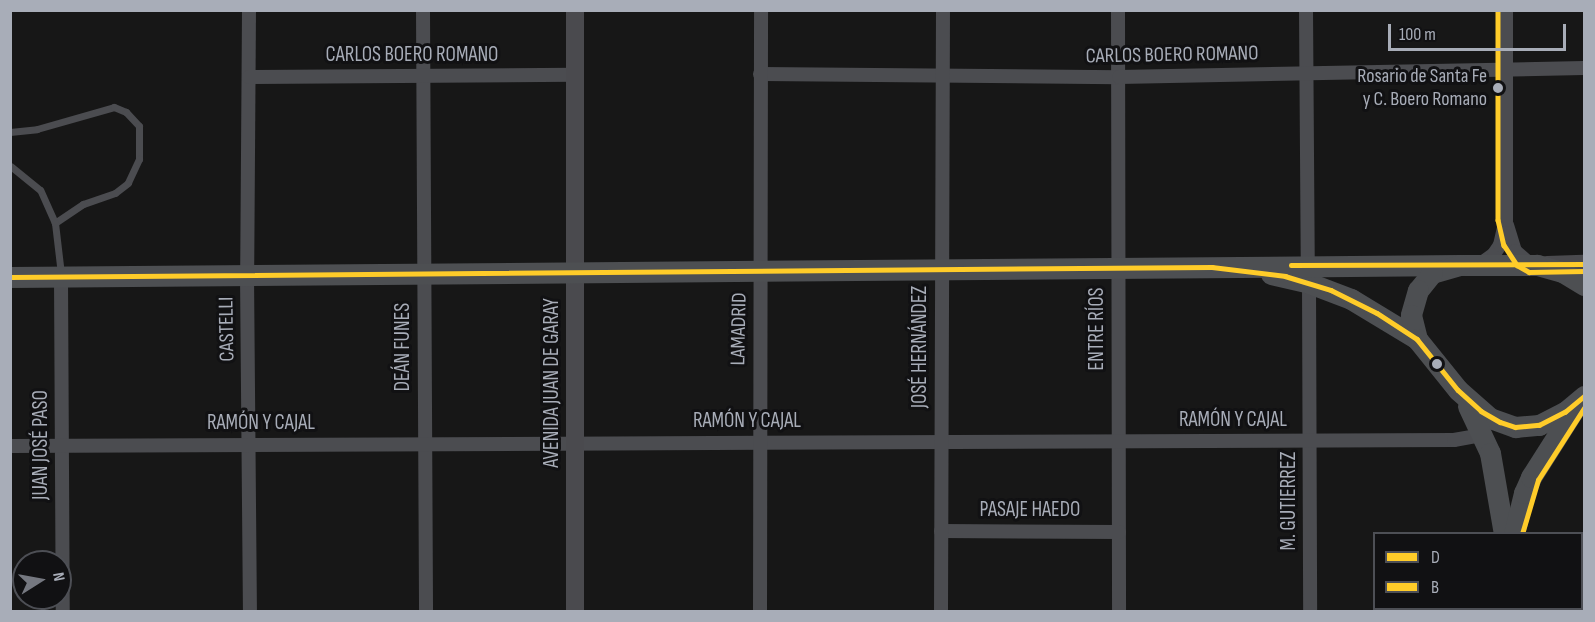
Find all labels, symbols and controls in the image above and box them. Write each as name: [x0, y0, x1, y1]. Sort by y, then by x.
scale bar: [1391, 12, 1570, 50]
text: 100 m: [1399, 24, 1436, 45]
street label: CARLOS BOERO ROMANO: [1085, 41, 1259, 69]
street label: CARLOS BOERO ROMANO: [326, 42, 498, 68]
place label: Rosario de Santa Fe y C. Boero Romano: [1357, 64, 1487, 111]
marker: Rosario de Santa Fe y C. Boero Romano: [1492, 82, 1504, 94]
street label: JOSÉ HERNÁNDEZ: [907, 286, 933, 408]
street label: ENTRE RÍOS: [1084, 288, 1110, 370]
street label: LAMADRID: [726, 292, 752, 366]
street label: CASTELLI: [214, 296, 240, 362]
street label: AVENIDA JUAN DE GARAY: [539, 298, 565, 468]
street label: DEÁN FUNES: [390, 303, 416, 391]
unlabelled marker: [1431, 358, 1443, 370]
street label: JUAN JOSÉ PASO: [28, 390, 54, 500]
street label: RAMÓN Y CAJAL: [1179, 407, 1287, 433]
street label: RAMÓN Y CAJAL: [693, 408, 801, 434]
street label: RAMÓN Y CAJAL: [207, 410, 315, 436]
street label: M. GUTIERREZ: [1276, 452, 1302, 550]
street label: PASAJE HAEDO: [980, 497, 1080, 523]
legend: [1373, 532, 1583, 610]
text: D: [1431, 547, 1440, 568]
north arrow: [12, 550, 72, 610]
text: N: [48, 571, 68, 583]
text: B: [1431, 577, 1439, 598]

